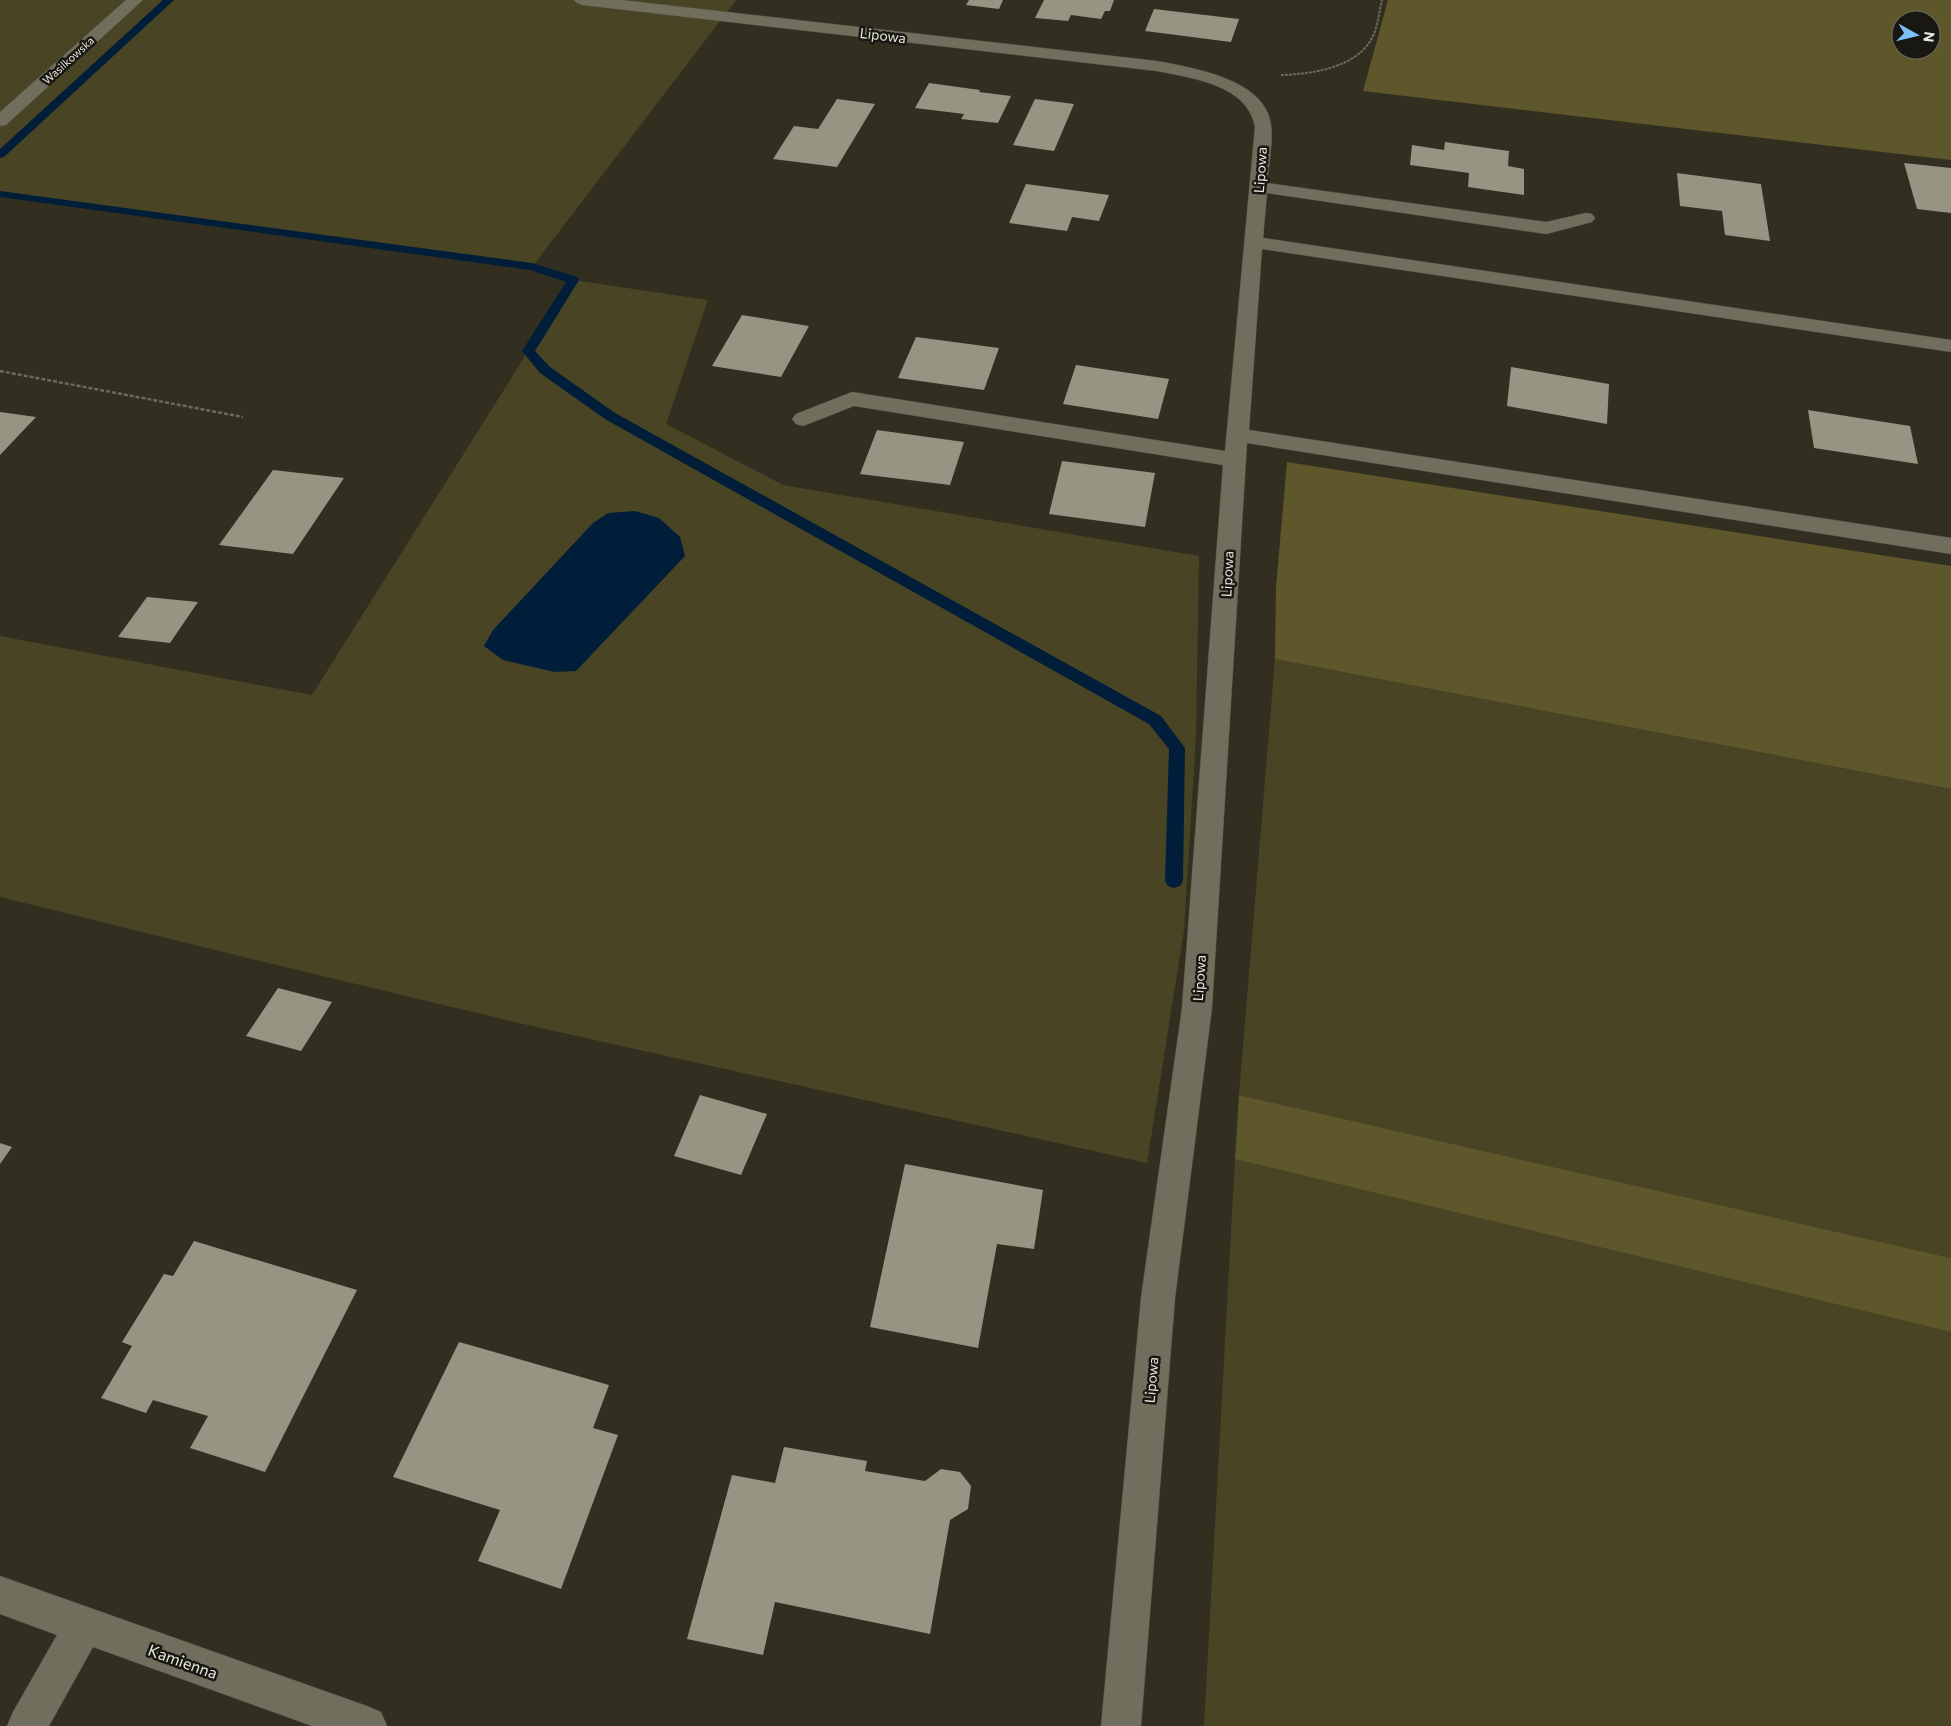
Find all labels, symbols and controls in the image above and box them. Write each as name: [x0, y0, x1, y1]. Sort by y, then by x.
north arrow: [1891, 10, 1941, 60]
street label: Lipowa: [859, 24, 907, 46]
text: N: [1920, 30, 1939, 43]
street label: Wasilkowska: [40, 34, 96, 86]
street label: Lipowa: [1250, 146, 1270, 194]
street label: Lipowa: [1217, 550, 1237, 598]
street label: Lipowa: [1189, 954, 1209, 1002]
street label: Lipowa: [1141, 1356, 1161, 1404]
street label: Kamienna: [146, 1640, 220, 1682]

